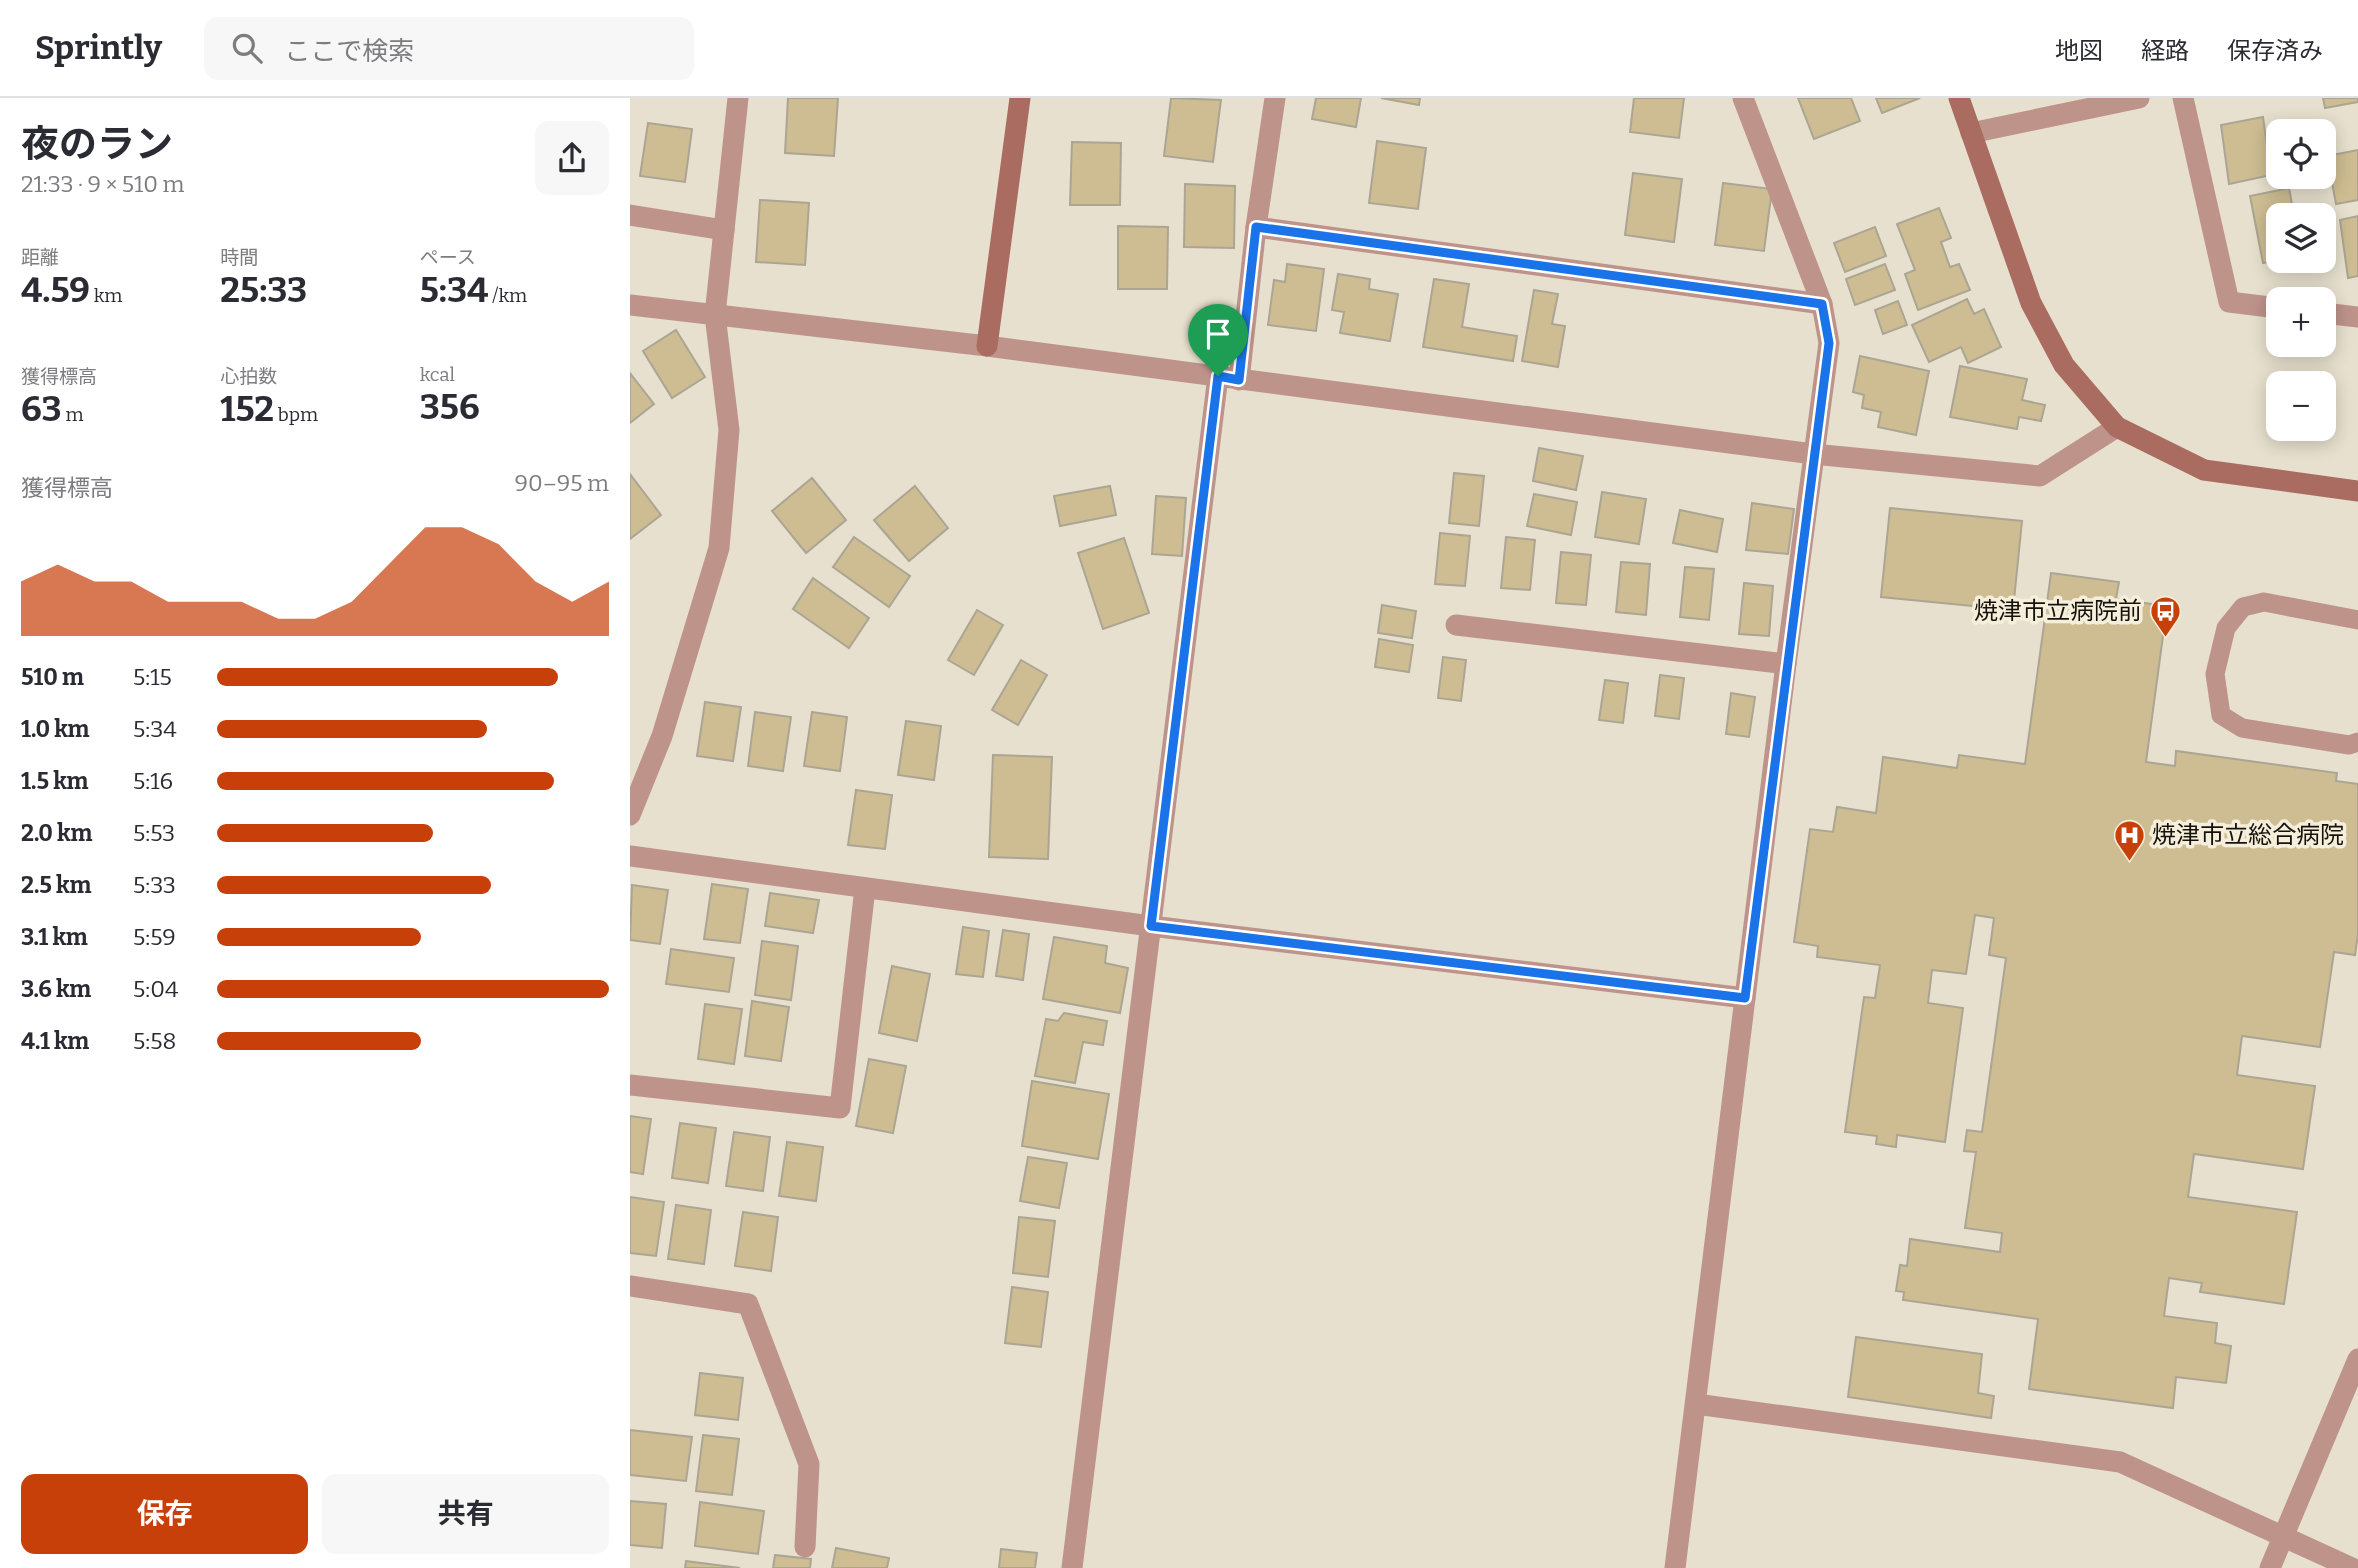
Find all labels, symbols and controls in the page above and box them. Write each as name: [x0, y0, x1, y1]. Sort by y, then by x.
search box: [204, 17, 694, 80]
text: Sprintly: [35, 28, 162, 68]
icon: search: [228, 29, 266, 67]
text: ここで検索: [284, 36, 414, 67]
text: 地図: [2055, 37, 2103, 65]
text: 経路: [2141, 37, 2189, 65]
text: 保存済み: [2227, 37, 2323, 65]
map controls: [2266, 119, 2336, 441]
button: locate: [2266, 119, 2336, 189]
text: 夜のラン: [21, 121, 173, 167]
button: share: [535, 121, 609, 195]
text: 21:33 · 9 × 510 m: [21, 170, 185, 198]
button: layers: [2266, 203, 2336, 273]
text: 距離: [21, 246, 59, 269]
text: 時間: [220, 246, 258, 269]
text: ペース: [420, 246, 476, 269]
text: 4.59: [21, 269, 90, 311]
text: 25:33: [220, 269, 307, 311]
text: 5:34: [420, 269, 488, 311]
text: km: [90, 284, 122, 307]
text: /km: [488, 284, 527, 307]
button: +: [2266, 287, 2336, 357]
pin: [1188, 304, 1248, 376]
icon: arrive: [1199, 315, 1237, 353]
text: kcal: [420, 363, 455, 386]
text: 獲得標高: [21, 365, 97, 388]
text: 心拍数: [220, 365, 277, 388]
button: −: [2266, 371, 2336, 441]
text: 356: [420, 386, 480, 428]
text: 63: [21, 388, 62, 430]
text: 152: [220, 388, 274, 430]
text: m: [62, 403, 84, 426]
text: bpm: [274, 403, 318, 426]
text: 90–95 m: [514, 469, 609, 497]
text: 獲得標高: [21, 474, 113, 502]
bus stop icon: 焼津市立病院前: [2148, 594, 2182, 638]
place label: 焼津市立病院前: [1974, 597, 2142, 625]
text: 510 m: [21, 663, 84, 691]
text: 5:15: [133, 663, 172, 691]
text: 1.0 km: [21, 715, 90, 743]
text: 5:34: [133, 715, 177, 743]
text: 1.5 km: [21, 767, 88, 795]
text: 5:16: [133, 767, 173, 795]
hospital icon: 焼津市立総合病院: [2112, 818, 2146, 862]
text: 2.0 km: [21, 819, 92, 847]
text: 5:53: [133, 819, 175, 847]
place label: 焼津市立総合病院: [2152, 821, 2344, 849]
text: 2.5 km: [21, 871, 91, 899]
text: 5:33: [133, 871, 176, 899]
text: 3.1 km: [21, 923, 88, 951]
text: 5:59: [133, 923, 176, 951]
text: 3.6 km: [21, 975, 91, 1003]
text: 5:04: [133, 975, 178, 1003]
text: 4.1 km: [21, 1027, 89, 1055]
text: 5:58: [133, 1027, 176, 1055]
button: 保存: [21, 1474, 308, 1554]
button: 共有: [322, 1474, 609, 1554]

